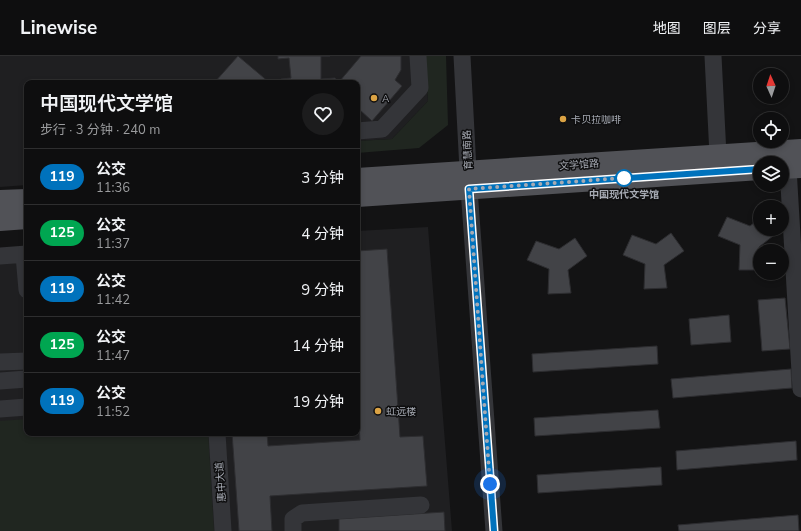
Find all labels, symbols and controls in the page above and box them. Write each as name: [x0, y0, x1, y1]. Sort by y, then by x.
text: Linewise: [20, 15, 97, 41]
text: 地图: [653, 19, 681, 38]
text: 图层: [703, 19, 731, 38]
text: 分享: [753, 19, 781, 38]
north arrow: [753, 68, 789, 104]
map controls: [753, 68, 789, 280]
text: 中国现代文学馆: [40, 91, 173, 117]
place label: A: [382, 92, 390, 106]
button: heart: [302, 93, 344, 135]
marker: A: [369, 93, 379, 103]
button: locate: [753, 112, 789, 148]
place label: 卡贝拉咖啡: [571, 113, 621, 127]
marker: 卡贝拉咖啡: [558, 114, 568, 124]
text: 步行 · 3 分钟 · 240 m: [40, 121, 160, 139]
street label: 育慧南路: [460, 130, 476, 170]
button: layers: [753, 156, 789, 192]
street label: 文学馆路: [559, 157, 600, 173]
text: 公交: [96, 159, 126, 179]
text: 119: [49, 167, 75, 186]
text: 3 分钟: [301, 168, 344, 188]
marker: 中国现代文学馆: [615, 169, 633, 187]
text: 11:36: [96, 179, 130, 197]
place label: 中国现代文学馆: [589, 188, 659, 202]
button: +: [753, 200, 789, 236]
text: 公交: [96, 215, 126, 235]
text: 125: [49, 223, 75, 242]
text: 4 分钟: [301, 224, 344, 244]
text: 11:37: [96, 235, 130, 253]
button: −: [753, 244, 789, 280]
text: 公交: [96, 271, 126, 291]
text: 119: [49, 279, 75, 298]
text: 9 分钟: [301, 280, 344, 300]
text: 11:42: [96, 291, 130, 309]
text: 公交: [96, 327, 126, 347]
text: 125: [49, 335, 75, 354]
text: 14 分钟: [292, 336, 344, 356]
text: 11:47: [96, 347, 130, 365]
text: 公交: [96, 383, 126, 403]
text: 119: [49, 391, 75, 410]
text: 19 分钟: [292, 392, 344, 412]
text: 11:52: [96, 403, 130, 421]
place label: 虹远楼: [386, 405, 416, 419]
marker: 虹远楼: [373, 406, 383, 416]
street label: 惠中大道: [213, 461, 229, 502]
your location: [480, 474, 500, 494]

